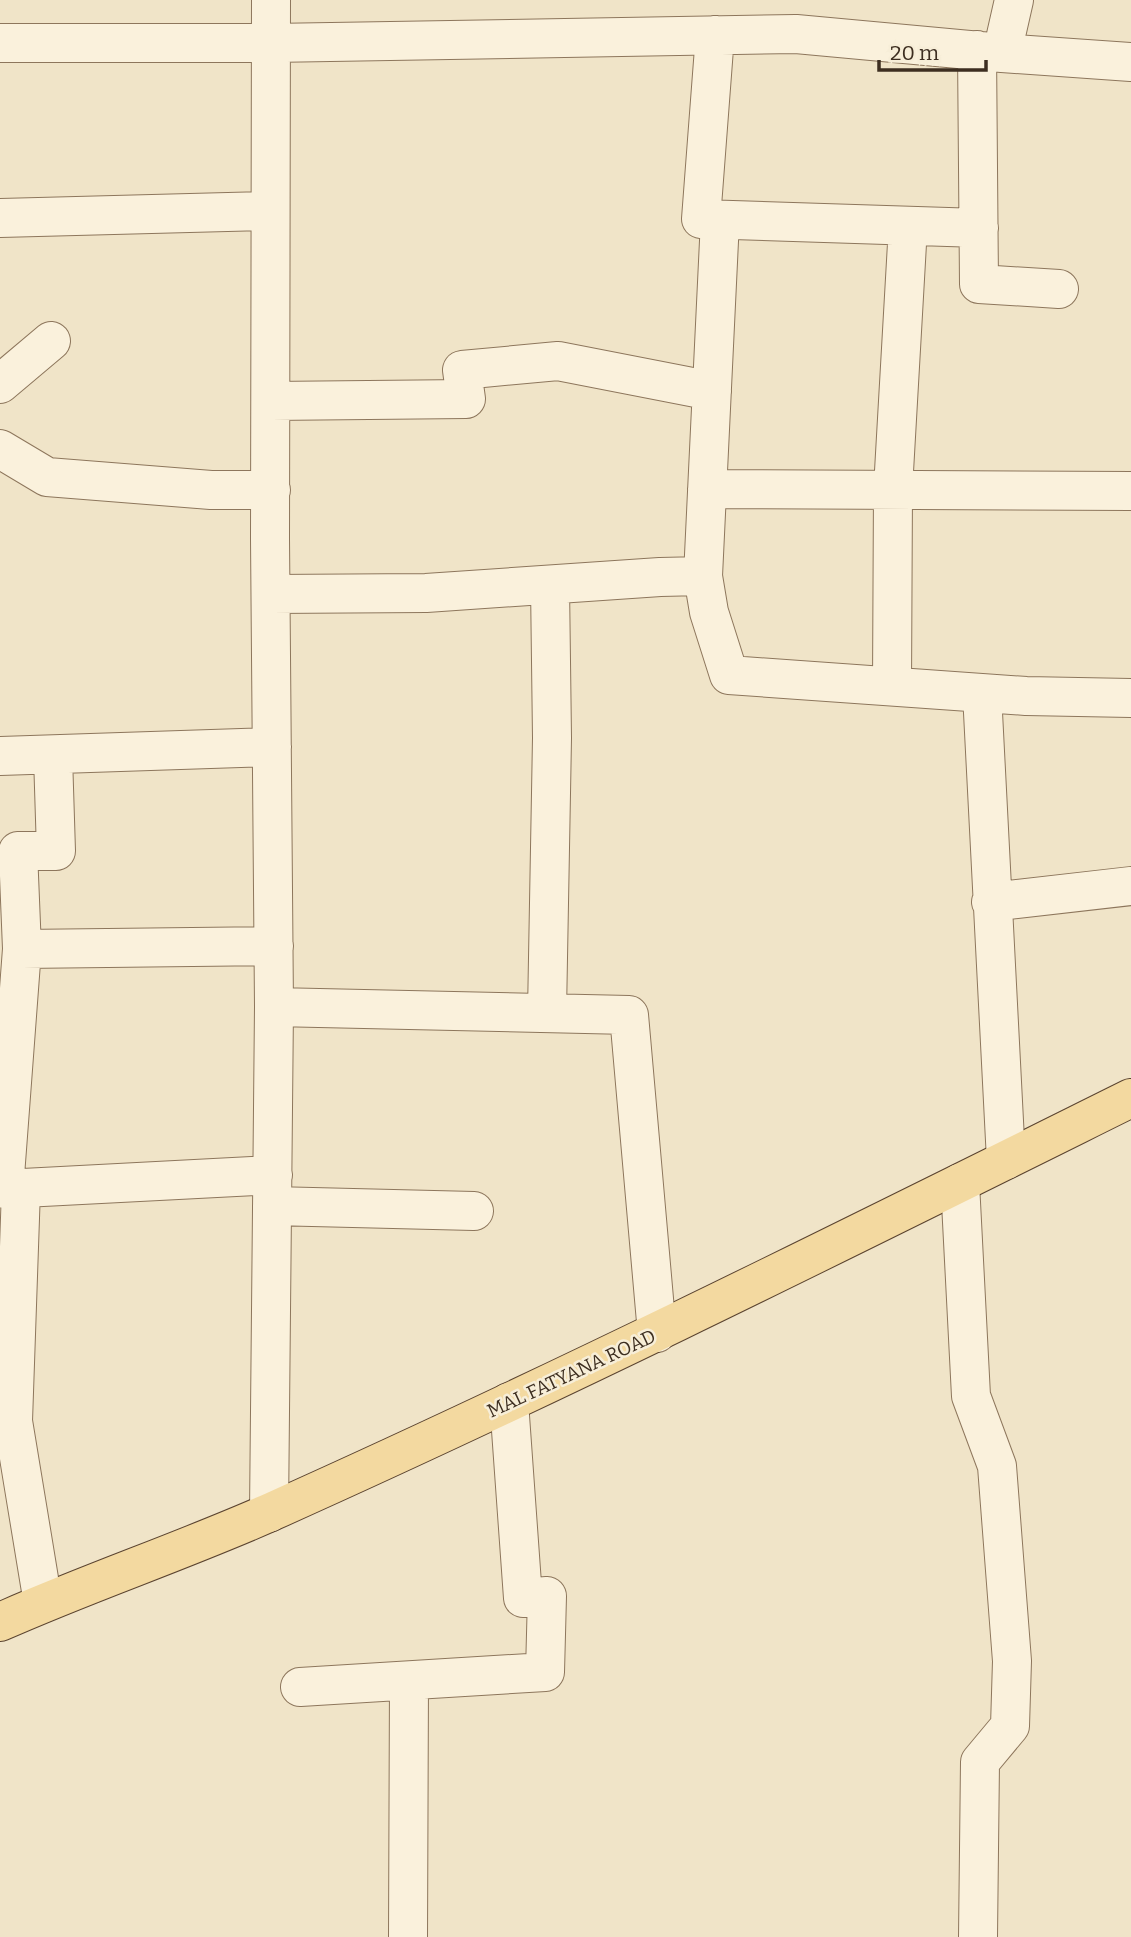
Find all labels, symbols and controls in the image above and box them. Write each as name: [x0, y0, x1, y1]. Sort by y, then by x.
scale bar: [879, 28, 986, 72]
text: 20 m: [890, 40, 939, 66]
street label: MAL FATYANA ROAD: [483, 1324, 659, 1423]

